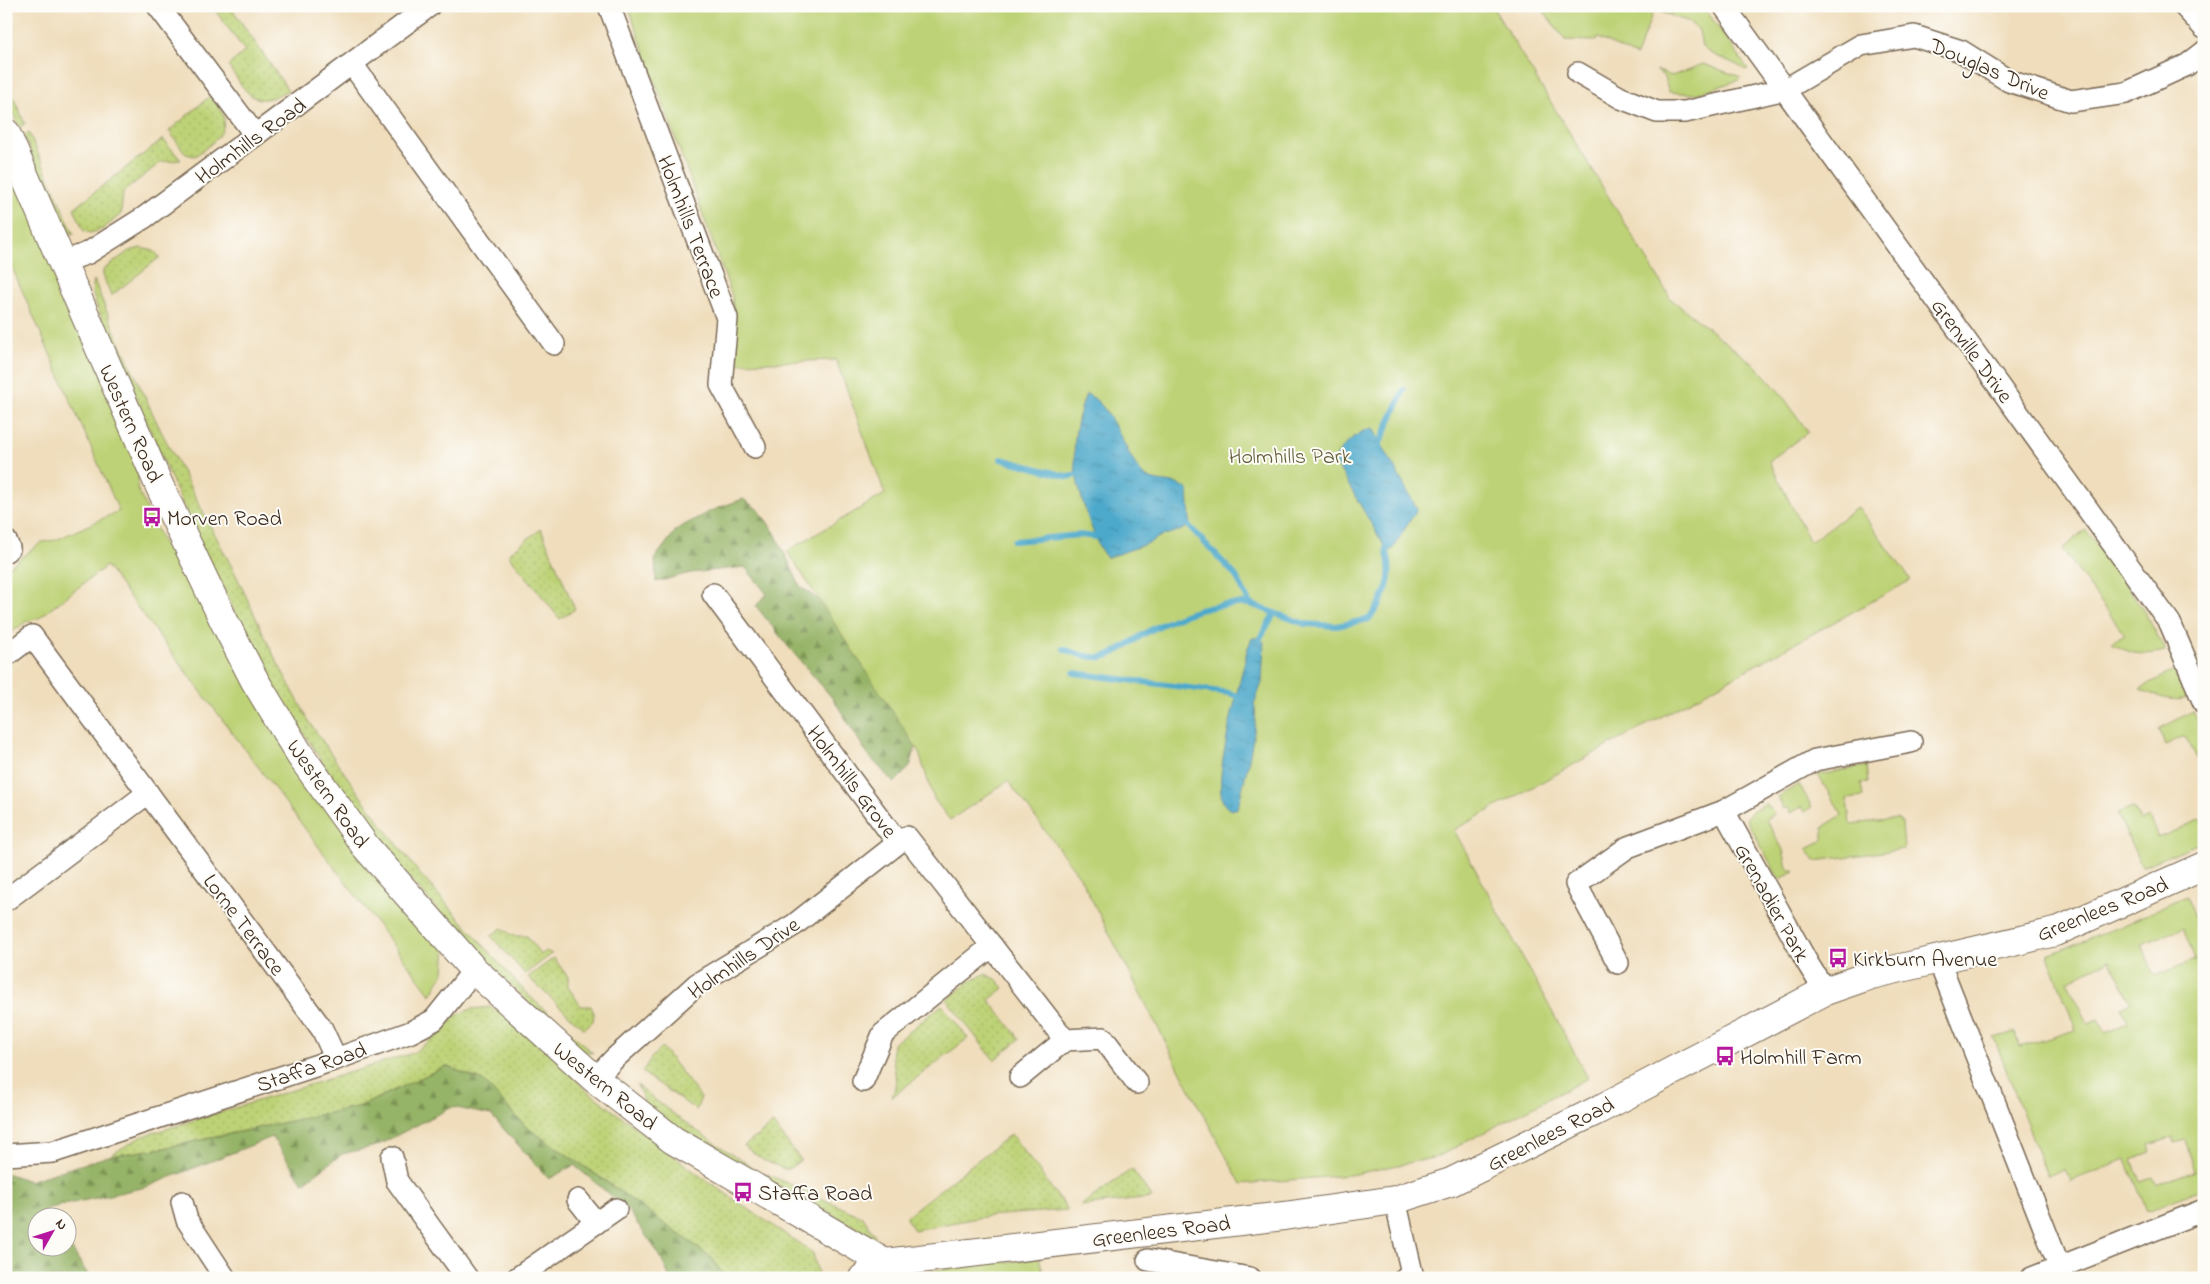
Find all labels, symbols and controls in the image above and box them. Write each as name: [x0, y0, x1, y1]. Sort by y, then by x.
street label: Douglas Drive: [1923, 31, 2054, 111]
street label: Holmhills Road: [189, 91, 314, 194]
street label: Holmhills Terrace: [647, 151, 731, 303]
street label: Grenville Drive: [1922, 293, 2020, 411]
street label: Western Road: [89, 360, 170, 488]
park label: Holmhills Park: [1229, 442, 1352, 474]
place label: Morven Road: [167, 504, 282, 536]
bus stop icon: Morven Road: [141, 506, 163, 528]
street label: Holmhills Grove: [798, 720, 904, 846]
street label: Western Road: [277, 734, 376, 856]
street label: Grenadier Park: [1725, 838, 1816, 969]
street label: Lorne Terrace: [194, 868, 292, 984]
street label: Greenlees Road: [2033, 870, 2174, 952]
street label: Holmhills Drive: [682, 910, 807, 1009]
place label: Kirkburn Avenue: [1853, 945, 1997, 977]
bus stop icon: Kirkburn Avenue: [1827, 947, 1849, 969]
street label: Staffa Road: [253, 1035, 371, 1103]
street label: Western Road: [545, 1035, 663, 1140]
place label: Holmhill Farm: [1740, 1043, 1862, 1075]
bus stop icon: Holmhill Farm: [1714, 1045, 1736, 1067]
street label: Greenlees Road: [1482, 1090, 1621, 1182]
place label: Staffa Road: [758, 1179, 872, 1211]
bus stop icon: Staffa Road: [732, 1181, 754, 1203]
north arrow: [28, 1206, 78, 1256]
street label: Greenlees Road: [1090, 1209, 1232, 1257]
text: N: [50, 1214, 72, 1235]

